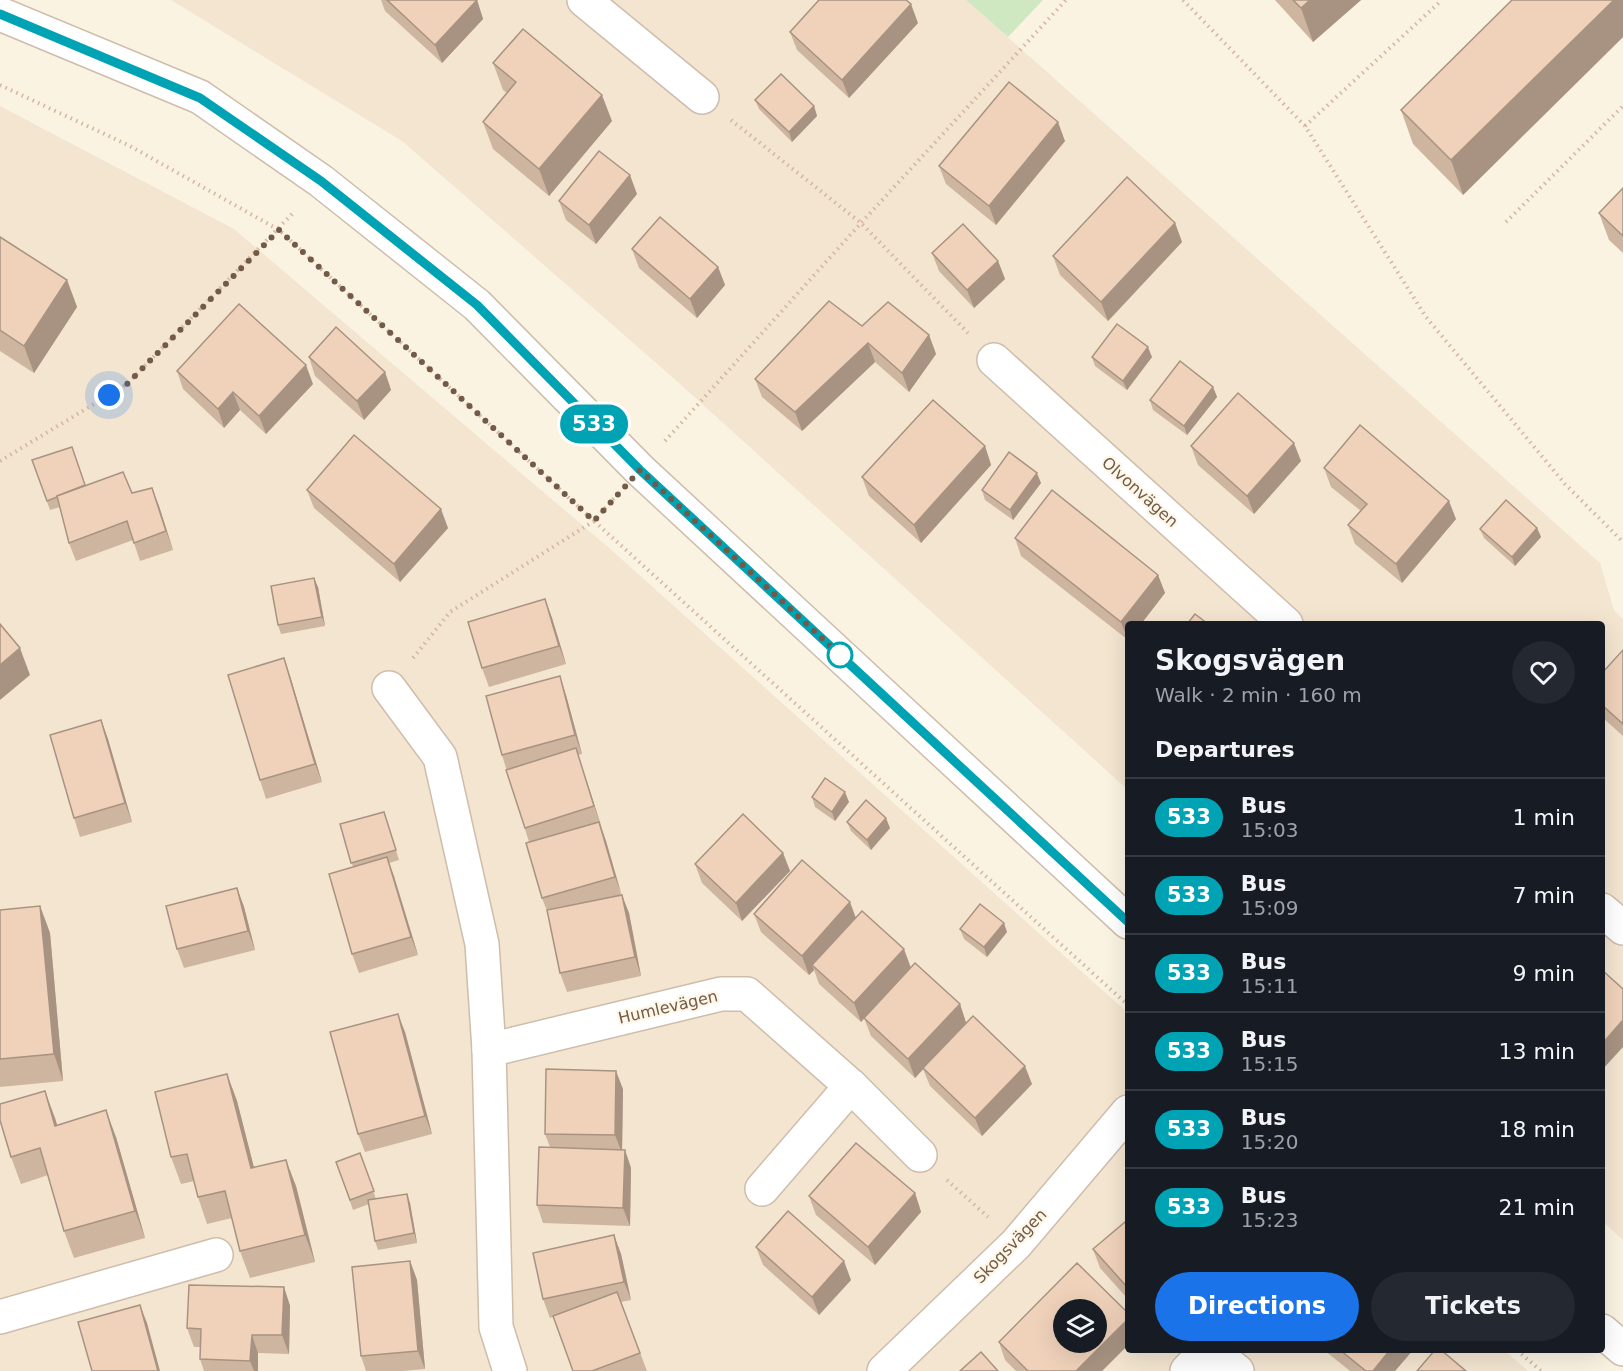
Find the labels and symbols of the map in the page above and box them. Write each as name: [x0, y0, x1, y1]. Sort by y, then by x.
your location: [94, 380, 124, 410]
line badge: 533: [560, 404, 628, 444]
street label: Olvonvägen: [1098, 453, 1182, 531]
unlabelled marker: [827, 642, 853, 668]
street label: Humlevägen: [616, 986, 720, 1028]
street label: Skogsvägen: [970, 1205, 1050, 1287]

